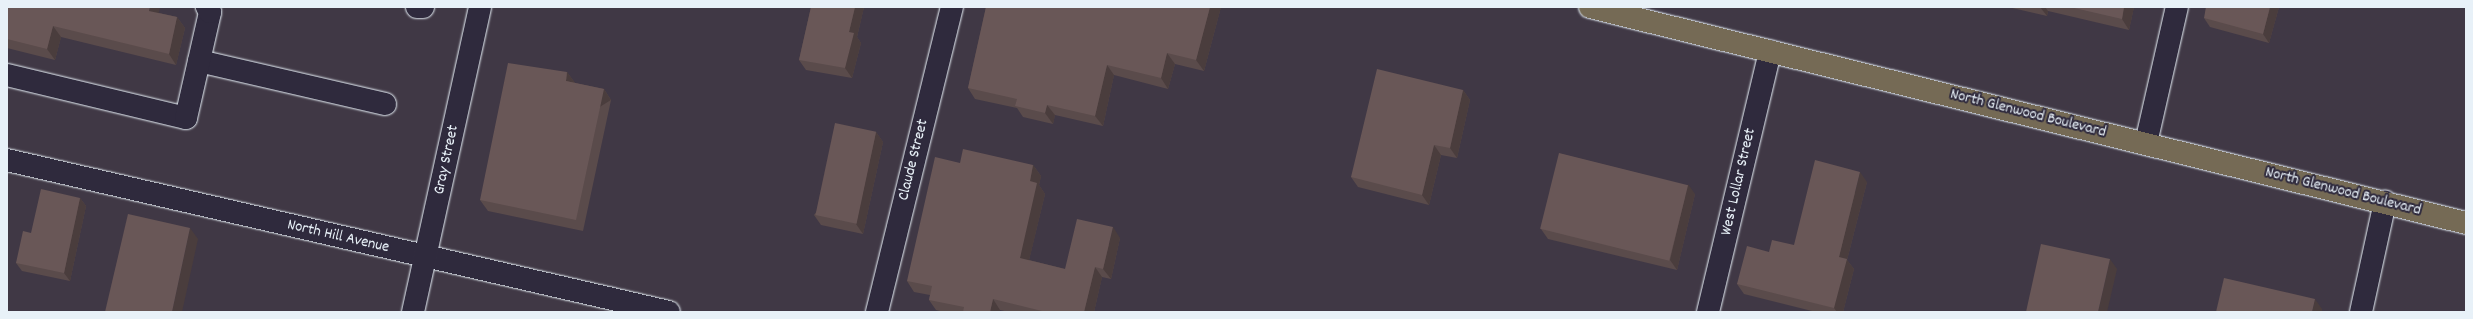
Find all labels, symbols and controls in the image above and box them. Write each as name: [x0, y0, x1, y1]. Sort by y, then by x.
street label: North Glenwood Boulevard: [1948, 85, 2108, 143]
street label: Claude Street: [895, 117, 933, 203]
street label: Gray Street: [430, 124, 464, 196]
street label: West Lollar Street: [1717, 126, 1761, 238]
street label: North Glenwood Boulevard: [2263, 163, 2423, 221]
street label: North Hill Avenue: [285, 216, 391, 258]

